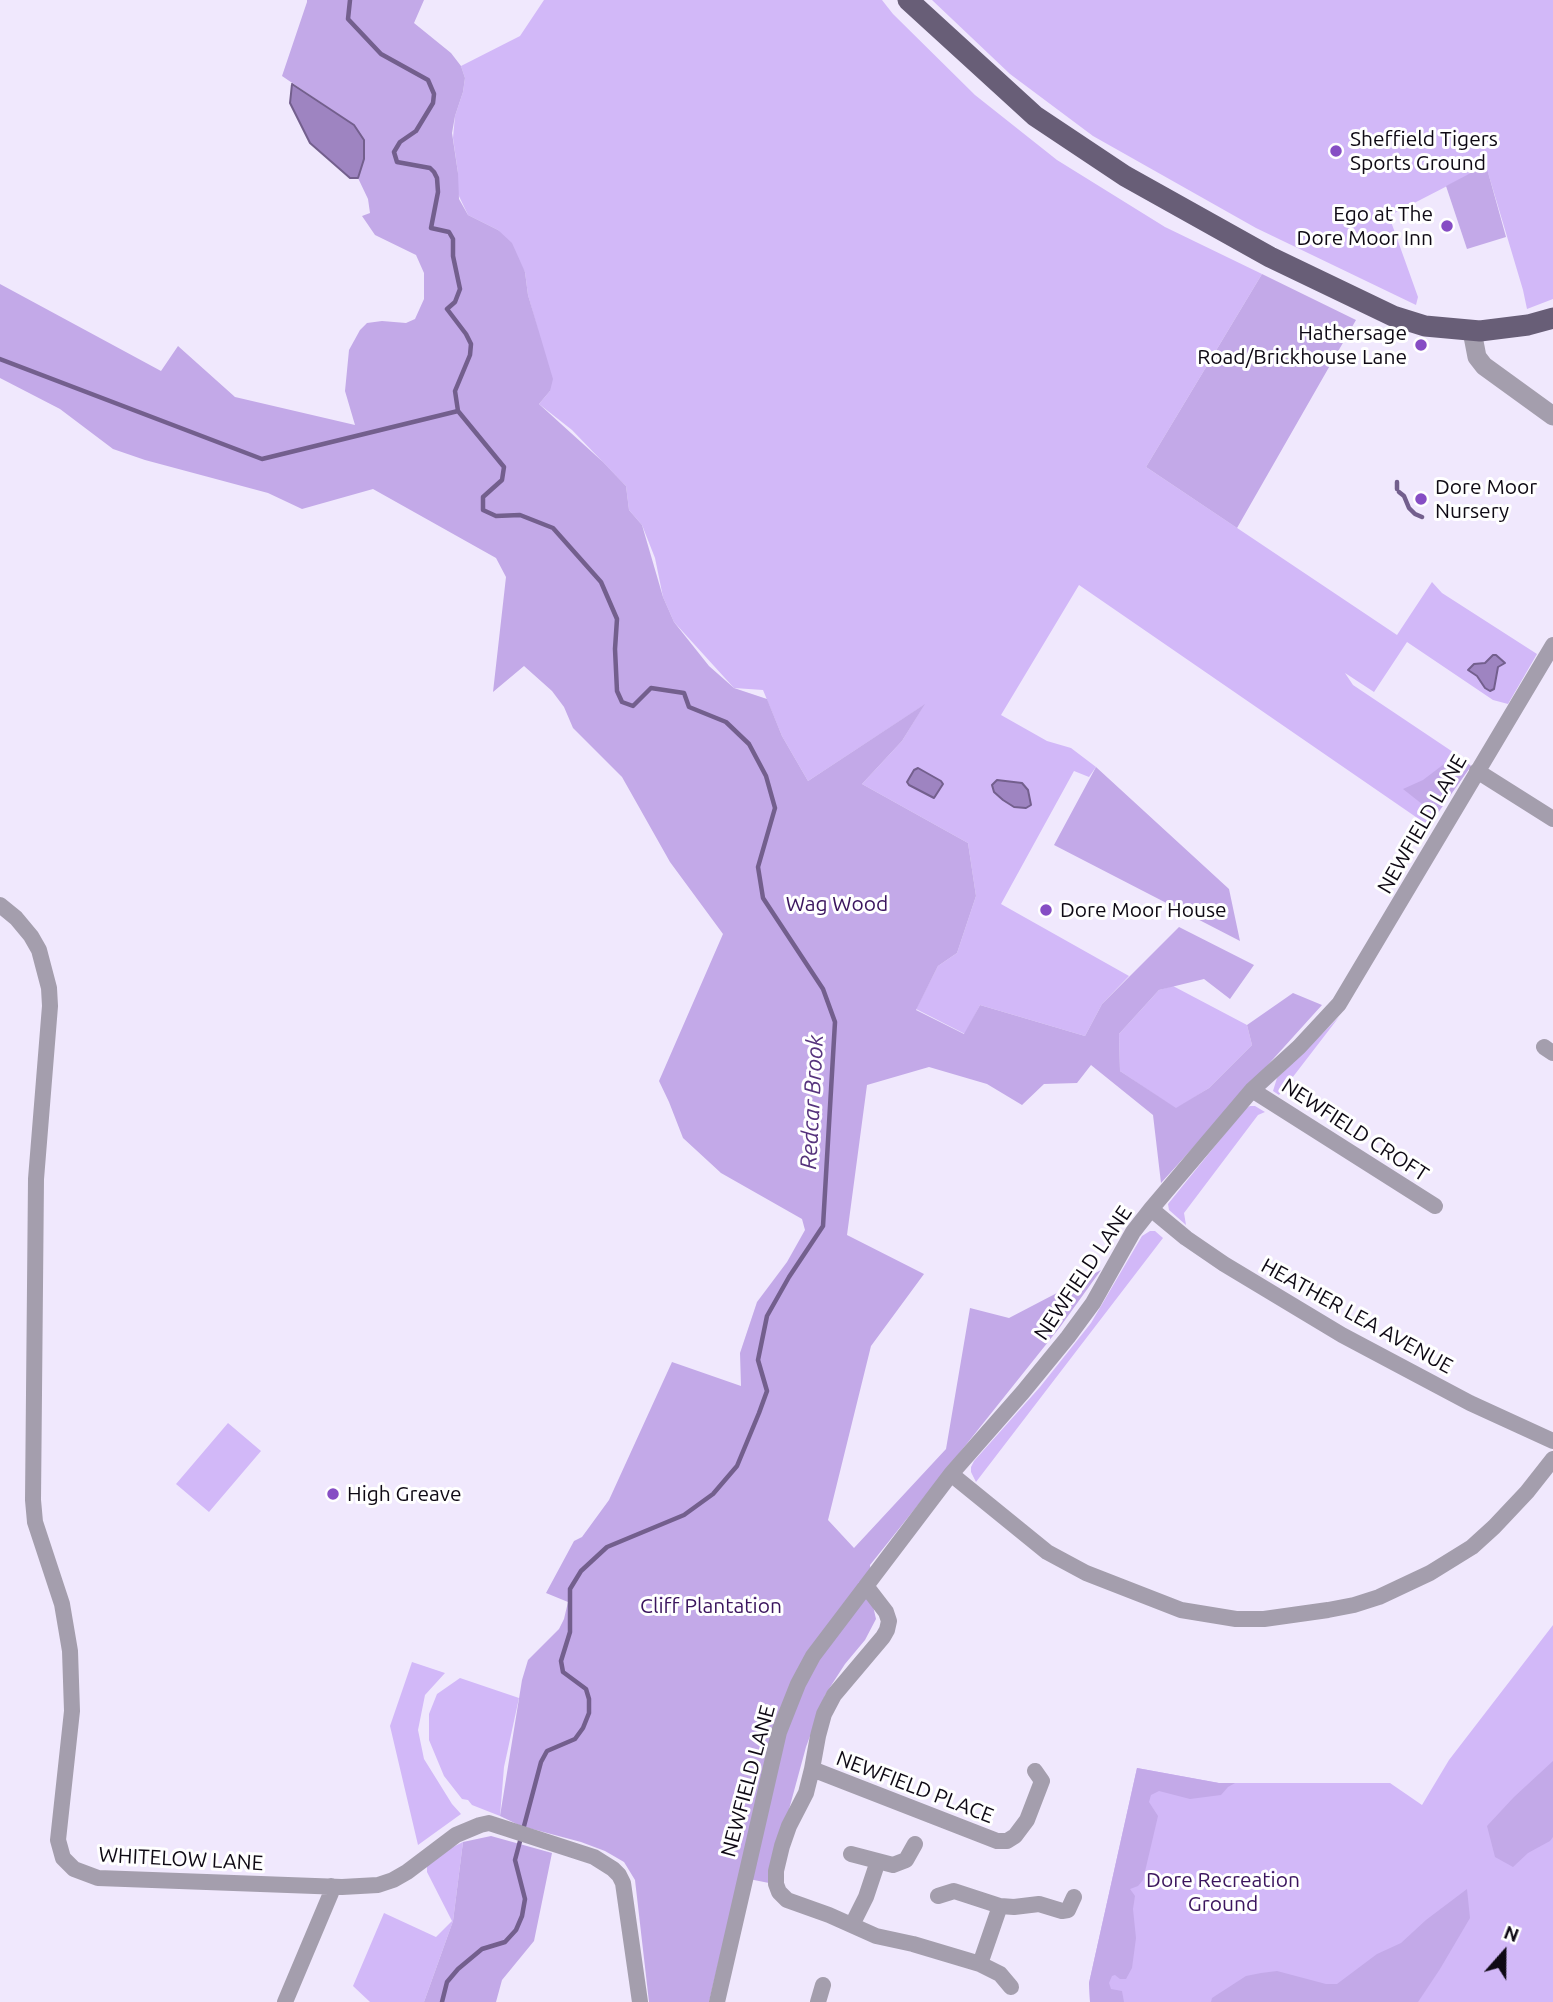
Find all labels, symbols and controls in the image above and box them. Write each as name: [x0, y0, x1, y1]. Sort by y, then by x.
place label: Sheffield Tigers Sports Ground: [1350, 126, 1498, 176]
marker: Sheffield Tigers Sports Ground: [1328, 143, 1344, 159]
place label: Ego at The Dore Moor Inn: [1297, 201, 1433, 251]
marker: Ego at The Dore Moor Inn: [1439, 218, 1455, 234]
place label: Hathersage Road/Brickhouse Lane: [1197, 320, 1407, 370]
marker: Hathersage Road/Brickhouse Lane: [1413, 337, 1429, 353]
place label: Dore Moor Nursery: [1435, 474, 1537, 524]
marker: Dore Moor Nursery: [1413, 491, 1429, 507]
street label: NEWFIELD LANE: [1372, 750, 1472, 898]
park label: Wag Wood: [786, 891, 888, 917]
place label: Dore Moor House: [1060, 897, 1227, 923]
marker: Dore Moor House: [1038, 902, 1054, 918]
water label: Redcar Brook: [795, 1034, 829, 1170]
street label: NEWFIELD CROFT: [1277, 1073, 1433, 1187]
street label: NEWFIELD LANE: [1029, 1201, 1137, 1345]
street label: HEATHER LEA AVENUE: [1257, 1253, 1457, 1379]
place label: High Greave: [347, 1481, 462, 1507]
marker: High Greave: [325, 1486, 341, 1502]
park label: Cliff Plantation: [640, 1593, 782, 1619]
street label: NEWFIELD LANE: [716, 1702, 780, 1860]
street label: NEWFIELD PLACE: [833, 1745, 997, 1829]
street label: WHITELOW LANE: [98, 1842, 264, 1876]
park label: Dore Recreation Ground: [1146, 1867, 1300, 1917]
north arrow: [1469, 1918, 1539, 1988]
text: N: [1501, 1921, 1522, 1946]

